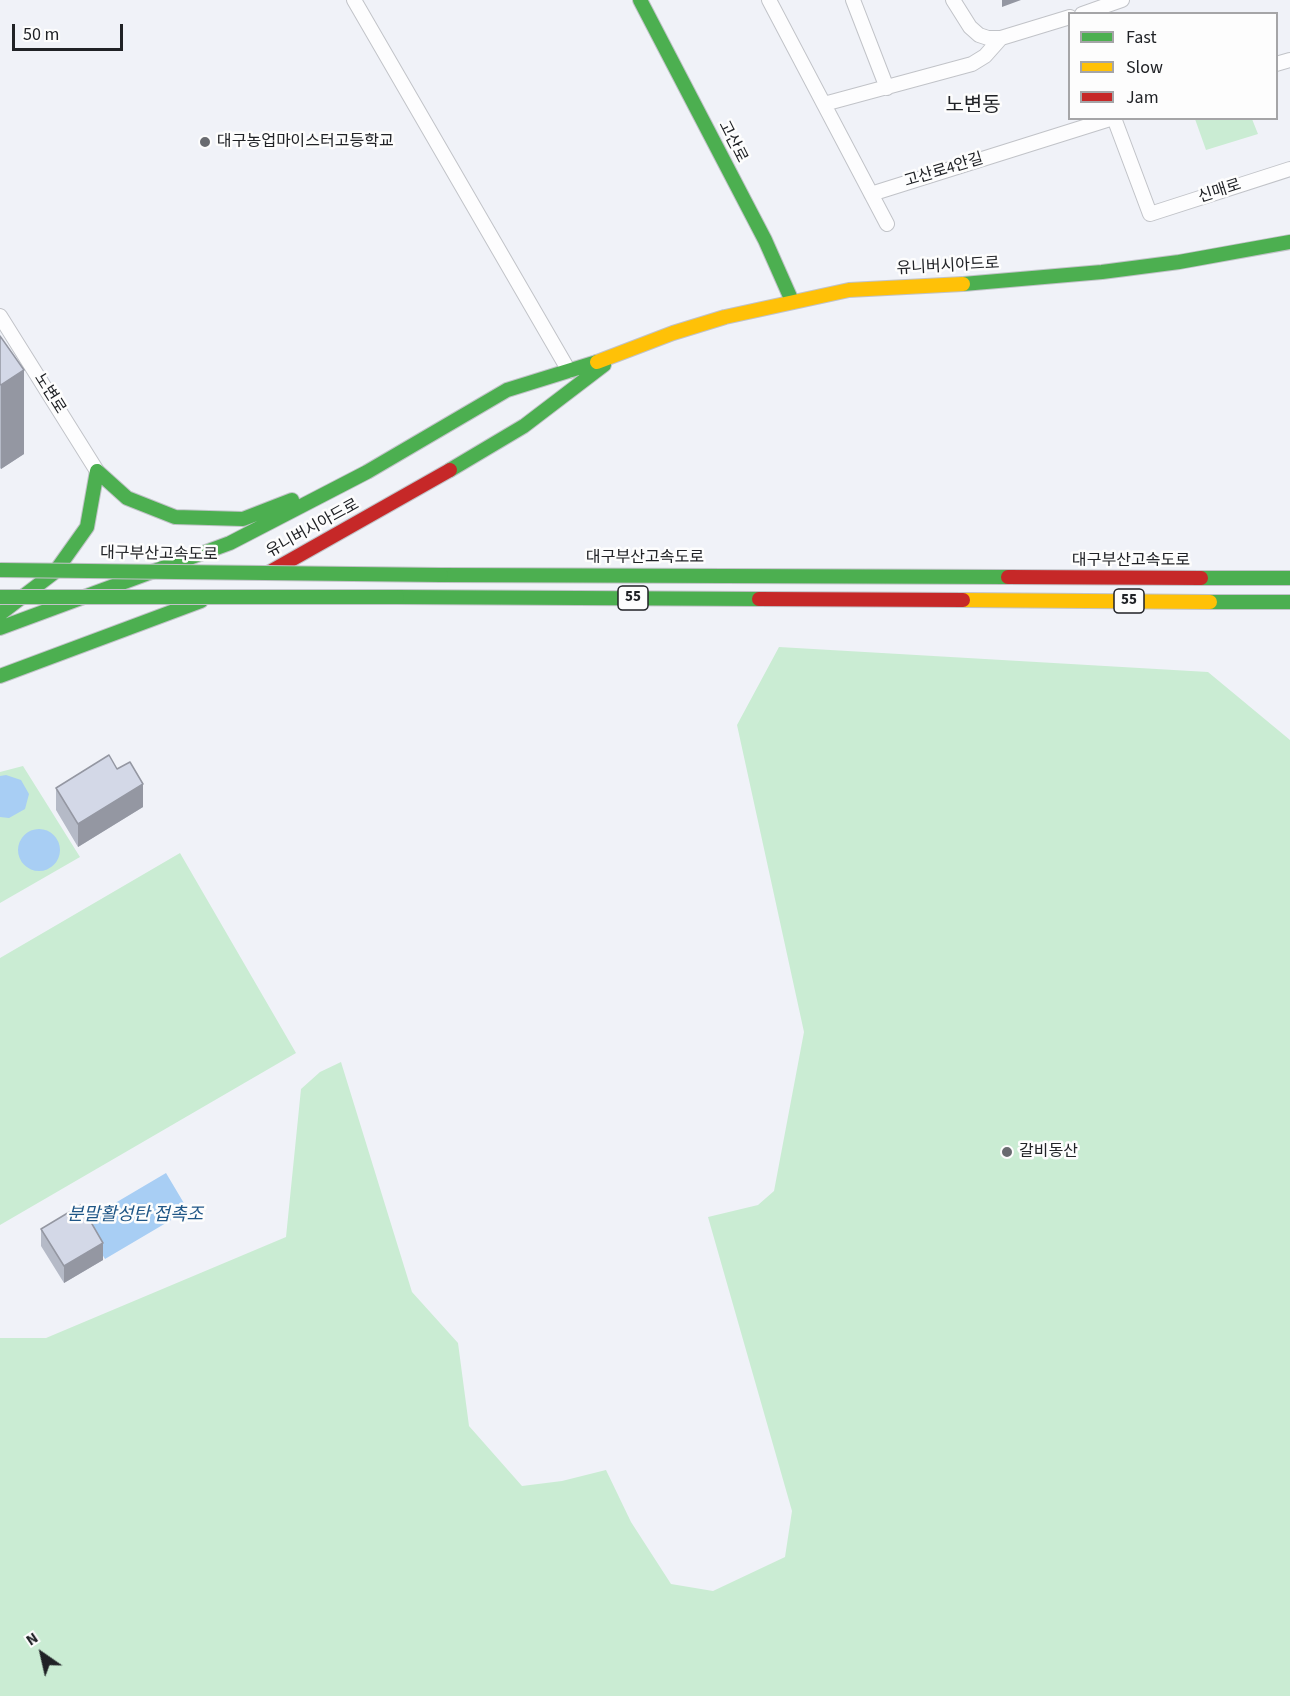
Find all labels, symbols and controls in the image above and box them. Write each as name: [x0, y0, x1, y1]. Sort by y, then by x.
scale bar: [15, 12, 126, 50]
legend: [1068, 12, 1278, 120]
text: 50 m: [23, 22, 59, 47]
text: Fast: [1126, 25, 1157, 50]
text: Slow: [1126, 55, 1163, 80]
text: Jam: [1126, 85, 1159, 110]
district label: 노변동: [945, 95, 1001, 119]
street label: 고산로: [713, 118, 751, 166]
place label: 대구농업마이스터고등학교: [217, 132, 394, 152]
marker: 대구농업마이스터고등학교: [198, 135, 212, 149]
street label: 고산로4안길: [902, 150, 986, 192]
street label: 신매로: [1196, 176, 1244, 208]
street label: 유니버시아드로: [896, 255, 1000, 279]
street label: 노변로: [29, 370, 69, 418]
street label: 유니버시아드로: [263, 496, 363, 562]
street label: 대구부산고속도로: [100, 544, 218, 566]
street label: 대구부산고속도로: [586, 548, 704, 568]
street label: 대구부산고속도로: [1072, 551, 1190, 571]
road number: 55: [618, 586, 648, 610]
road number: 55: [1114, 589, 1144, 613]
place label: 갈비동산: [1019, 1142, 1078, 1162]
marker: 갈비동산: [1000, 1145, 1014, 1159]
water label: 분말활성탄 접촉조: [67, 1205, 203, 1227]
north arrow: [12, 1624, 72, 1684]
text: N: [21, 1627, 42, 1651]

